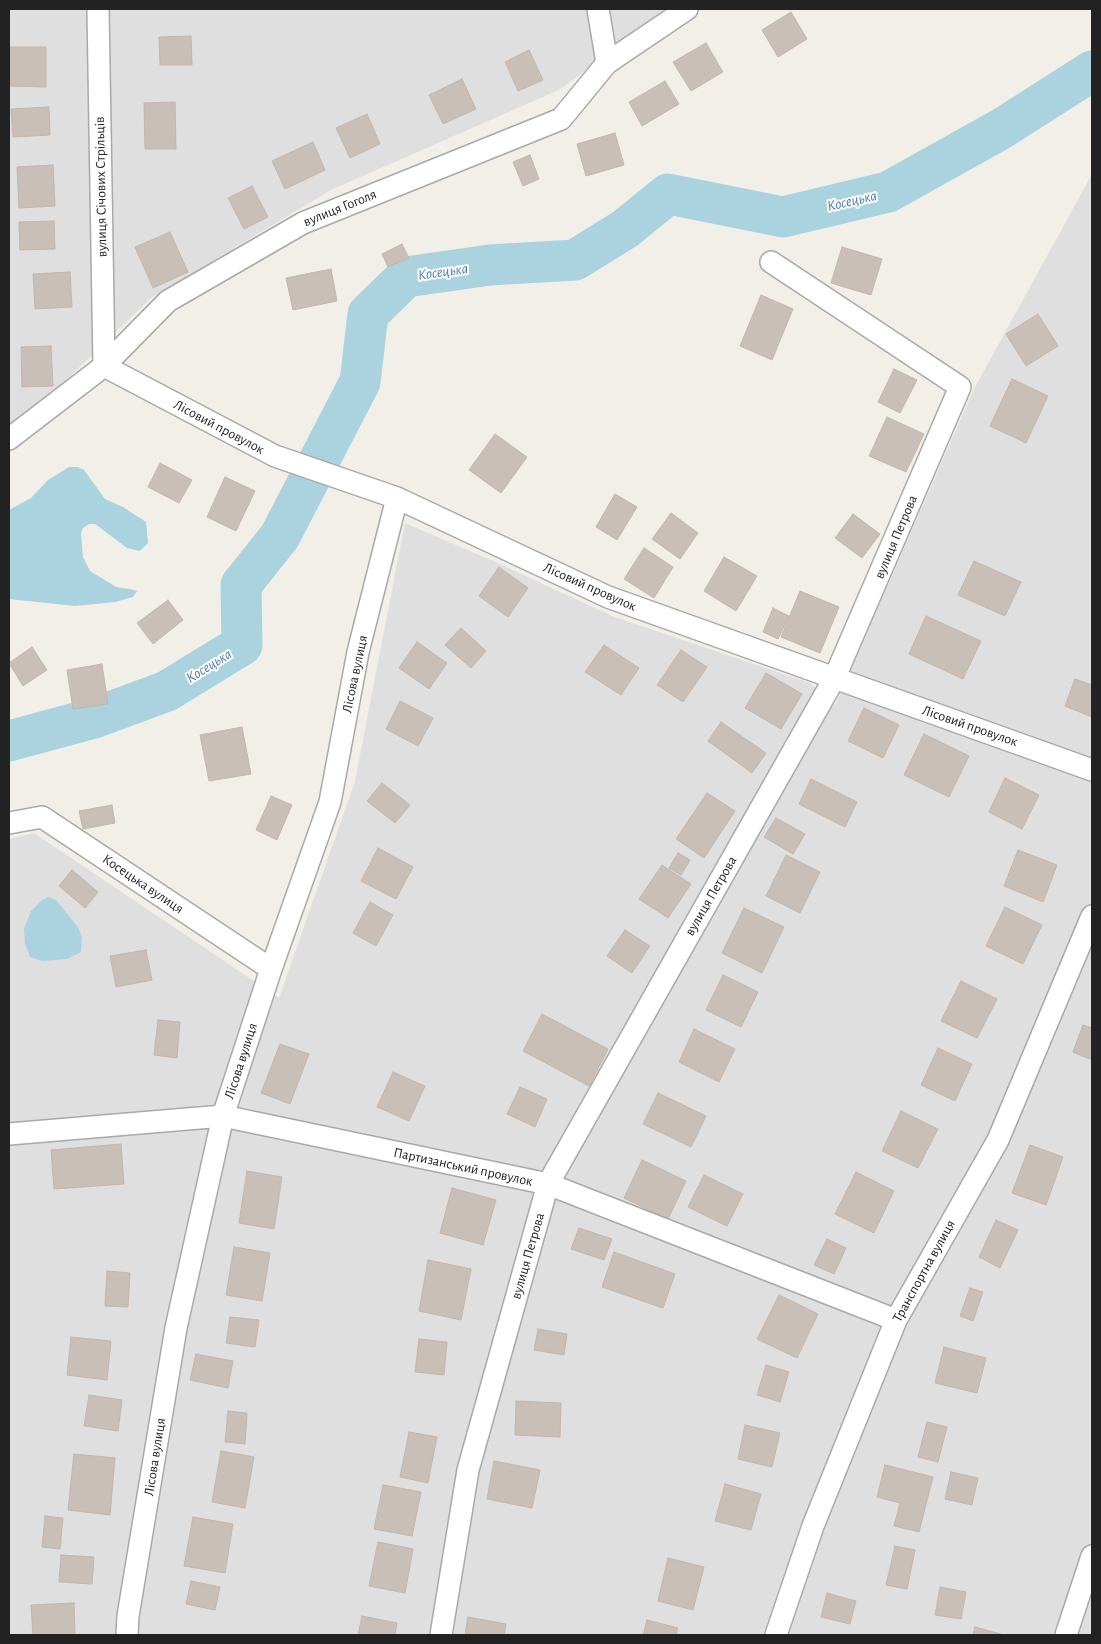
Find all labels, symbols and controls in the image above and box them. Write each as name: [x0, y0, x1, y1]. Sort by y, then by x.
street label: вулиця Січових Стрільців: [91, 116, 111, 258]
street label: вулиця Гоголя: [301, 186, 379, 230]
water label: Косецька: [825, 187, 879, 215]
water label: Косецька: [417, 260, 469, 284]
street label: Лісовий провулок: [171, 396, 267, 458]
street label: вулиця Петрова: [871, 493, 921, 581]
street label: Лісовий провулок: [541, 559, 639, 615]
street label: Лісова вулиця: [339, 634, 371, 714]
water label: Косецька: [183, 645, 235, 687]
street label: Лісовий провулок: [920, 702, 1020, 750]
street label: Косецька вулиця: [99, 851, 187, 917]
street label: вулиця Петрова: [681, 853, 741, 939]
street label: Лісова вулиця: [221, 1021, 261, 1101]
street label: Партизанський провулок: [392, 1144, 534, 1190]
street label: вулиця Петрова: [508, 1211, 548, 1301]
street label: Транспортна вулиця: [889, 1217, 959, 1325]
street label: Лісова вулиця: [141, 1417, 169, 1497]

